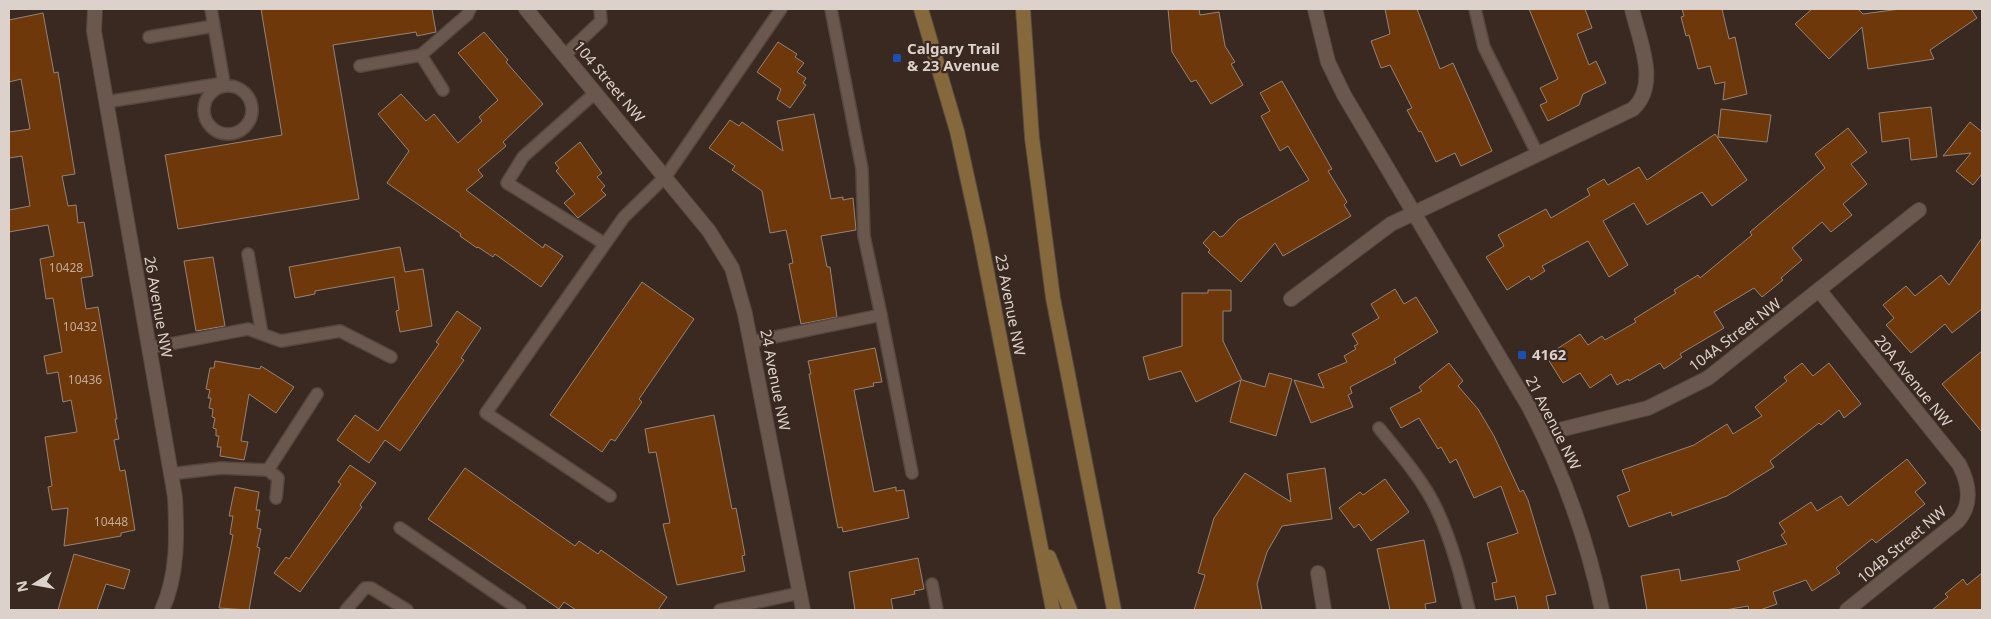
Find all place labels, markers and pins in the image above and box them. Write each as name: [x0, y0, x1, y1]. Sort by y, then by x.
place label: Calgary Trail & 23 Avenue: [907, 38, 1000, 75]
marker: Calgary Trail & 23 Avenue: [891, 52, 903, 64]
place label: 4162: [1532, 344, 1567, 364]
marker: 4162: [1516, 349, 1528, 361]

